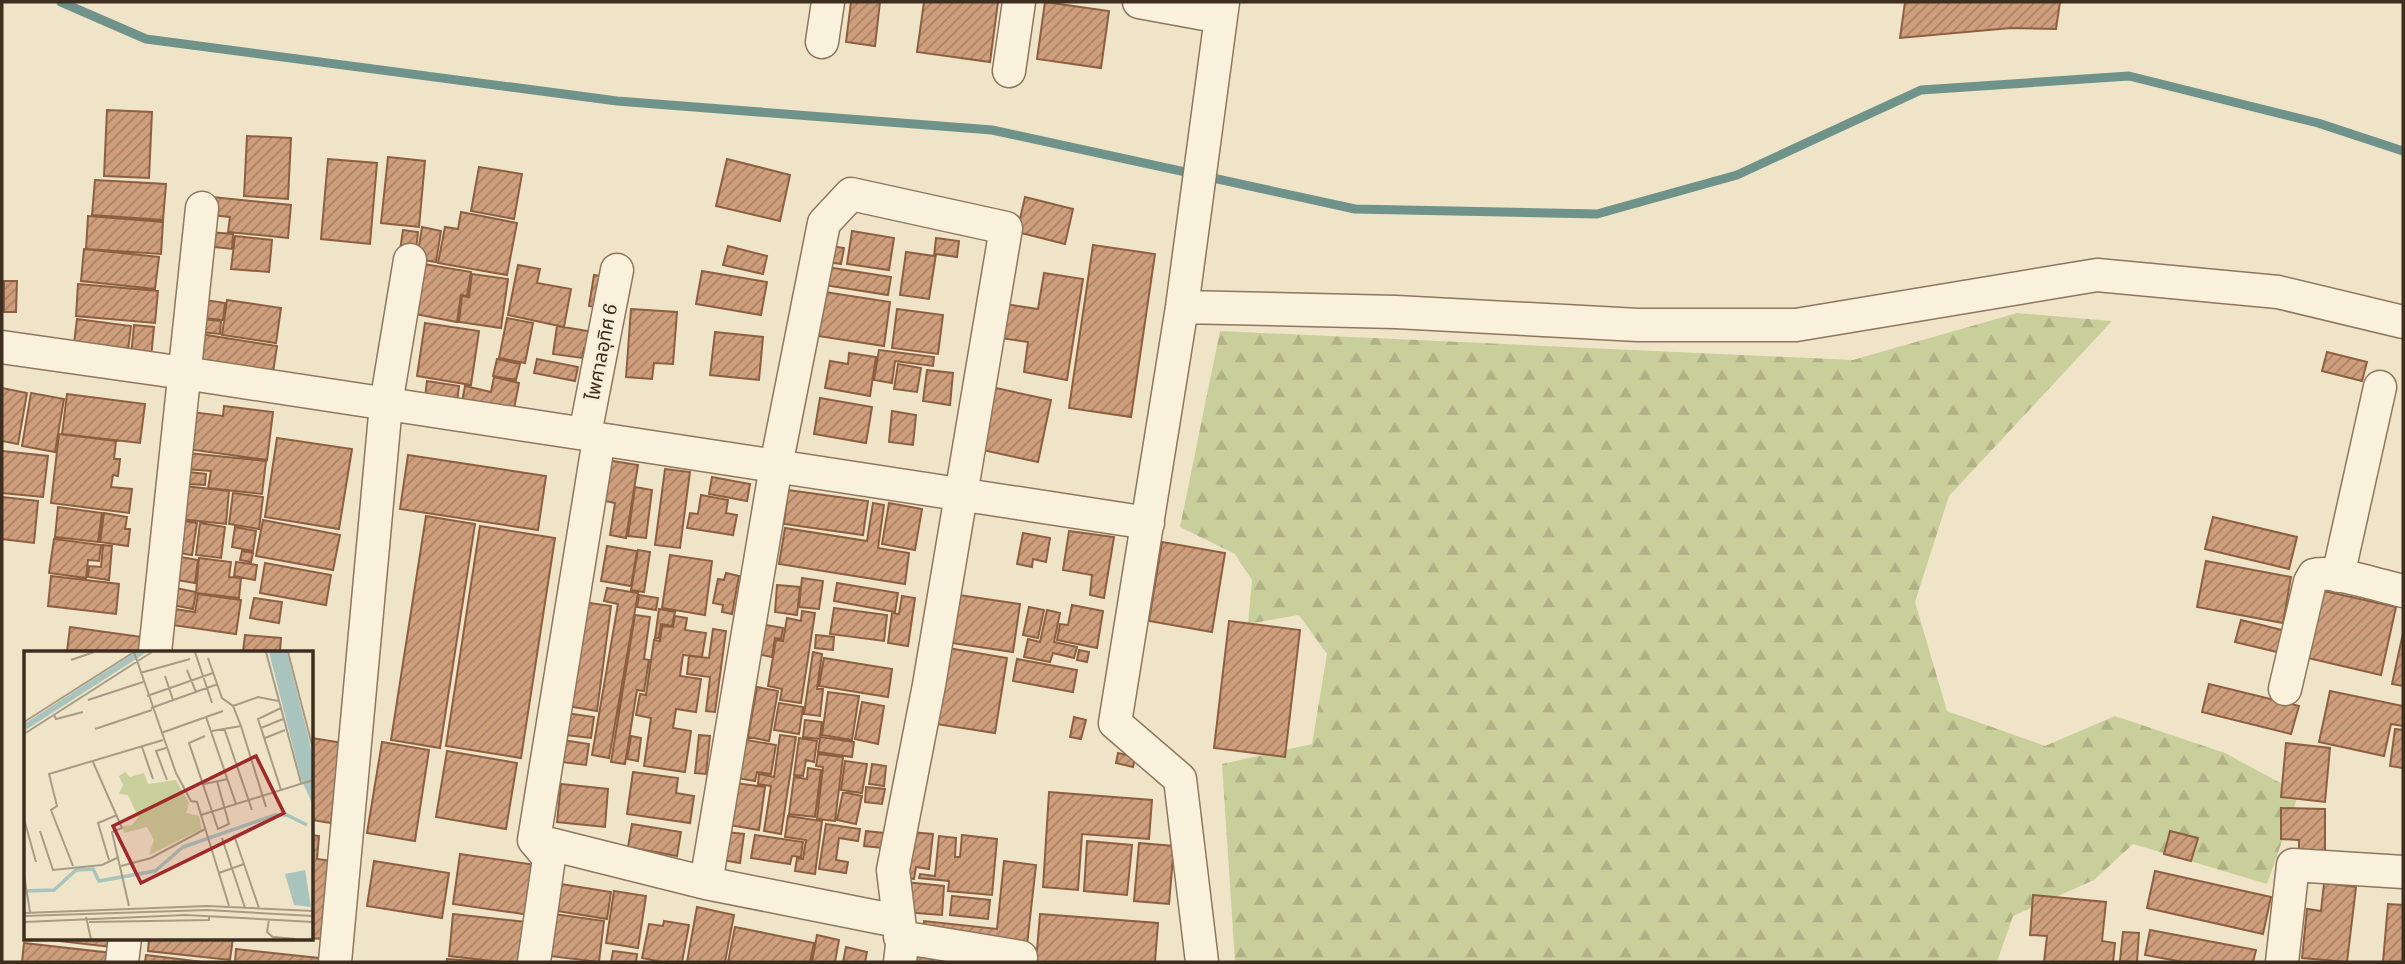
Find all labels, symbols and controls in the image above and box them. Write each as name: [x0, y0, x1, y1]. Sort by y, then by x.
street label: ไพศาลอุทิศ 6: [577, 301, 623, 403]
inset map: [24, 651, 313, 940]

